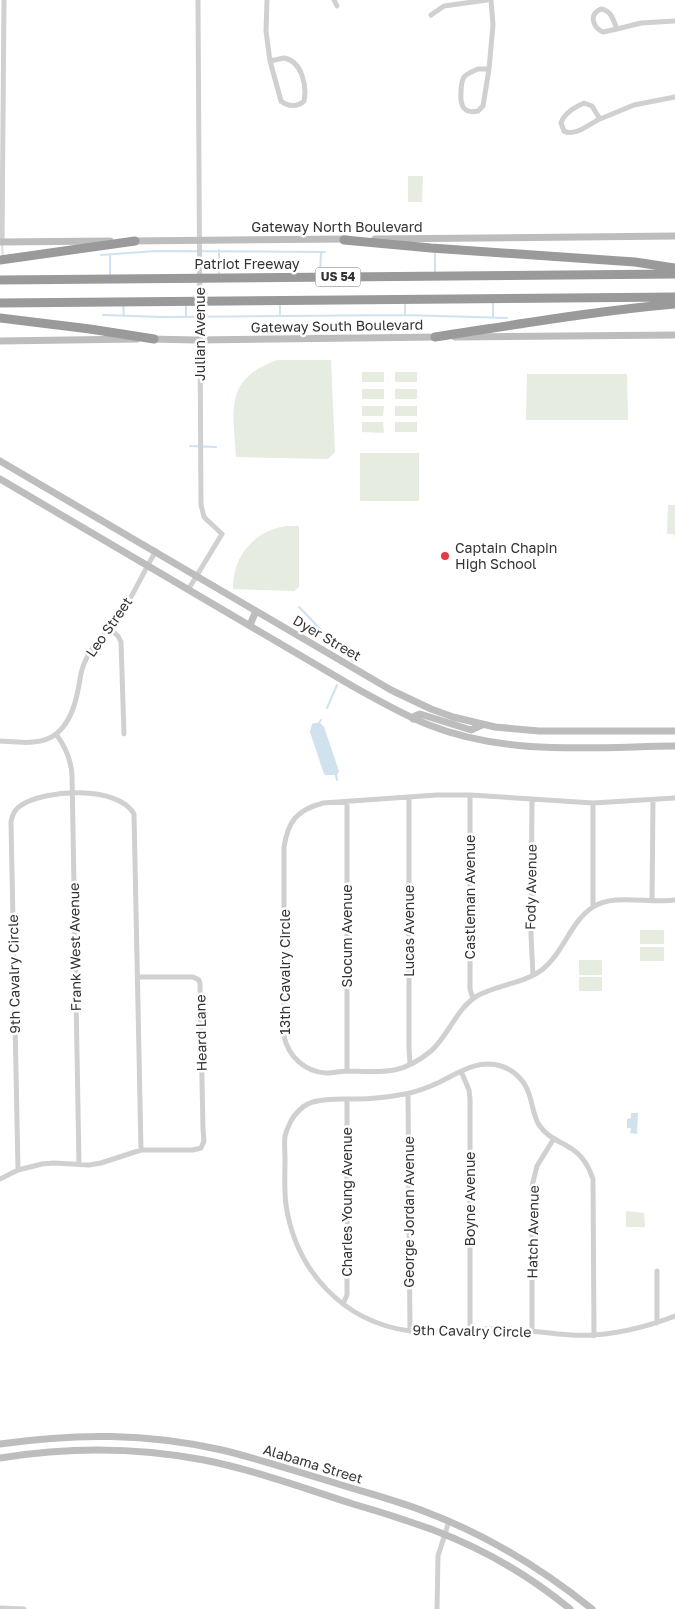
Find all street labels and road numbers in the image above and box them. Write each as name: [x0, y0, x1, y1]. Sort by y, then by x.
street label: Gateway North Boulevard: [251, 218, 423, 235]
street label: Patriot Freeway: [194, 255, 300, 272]
road number: US 54: [316, 268, 360, 286]
street label: Julian Avenue: [191, 287, 208, 381]
street label: Gateway South Boulevard: [251, 315, 423, 336]
street label: Leo Street: [82, 593, 135, 660]
street label: Dyer Street: [290, 611, 364, 664]
street label: Castleman Avenue: [461, 835, 478, 959]
street label: Fody Avenue: [521, 844, 540, 930]
street label: Frank West Avenue: [65, 883, 84, 1011]
street label: Slocum Avenue: [338, 884, 355, 988]
street label: Lucas Avenue: [400, 885, 417, 977]
street label: 13th Cavalry Circle: [276, 909, 293, 1035]
street label: 9th Cavalry Circle: [4, 914, 23, 1034]
street label: Heard Lane: [191, 994, 210, 1072]
street label: Charles Young Avenue: [338, 1127, 355, 1277]
street label: George Jordan Avenue: [400, 1136, 417, 1288]
street label: Boyne Avenue: [461, 1152, 478, 1247]
street label: Hatch Avenue: [523, 1185, 542, 1279]
street label: 9th Cavalry Circle: [412, 1321, 532, 1340]
street label: Alabama Street: [261, 1440, 365, 1487]

